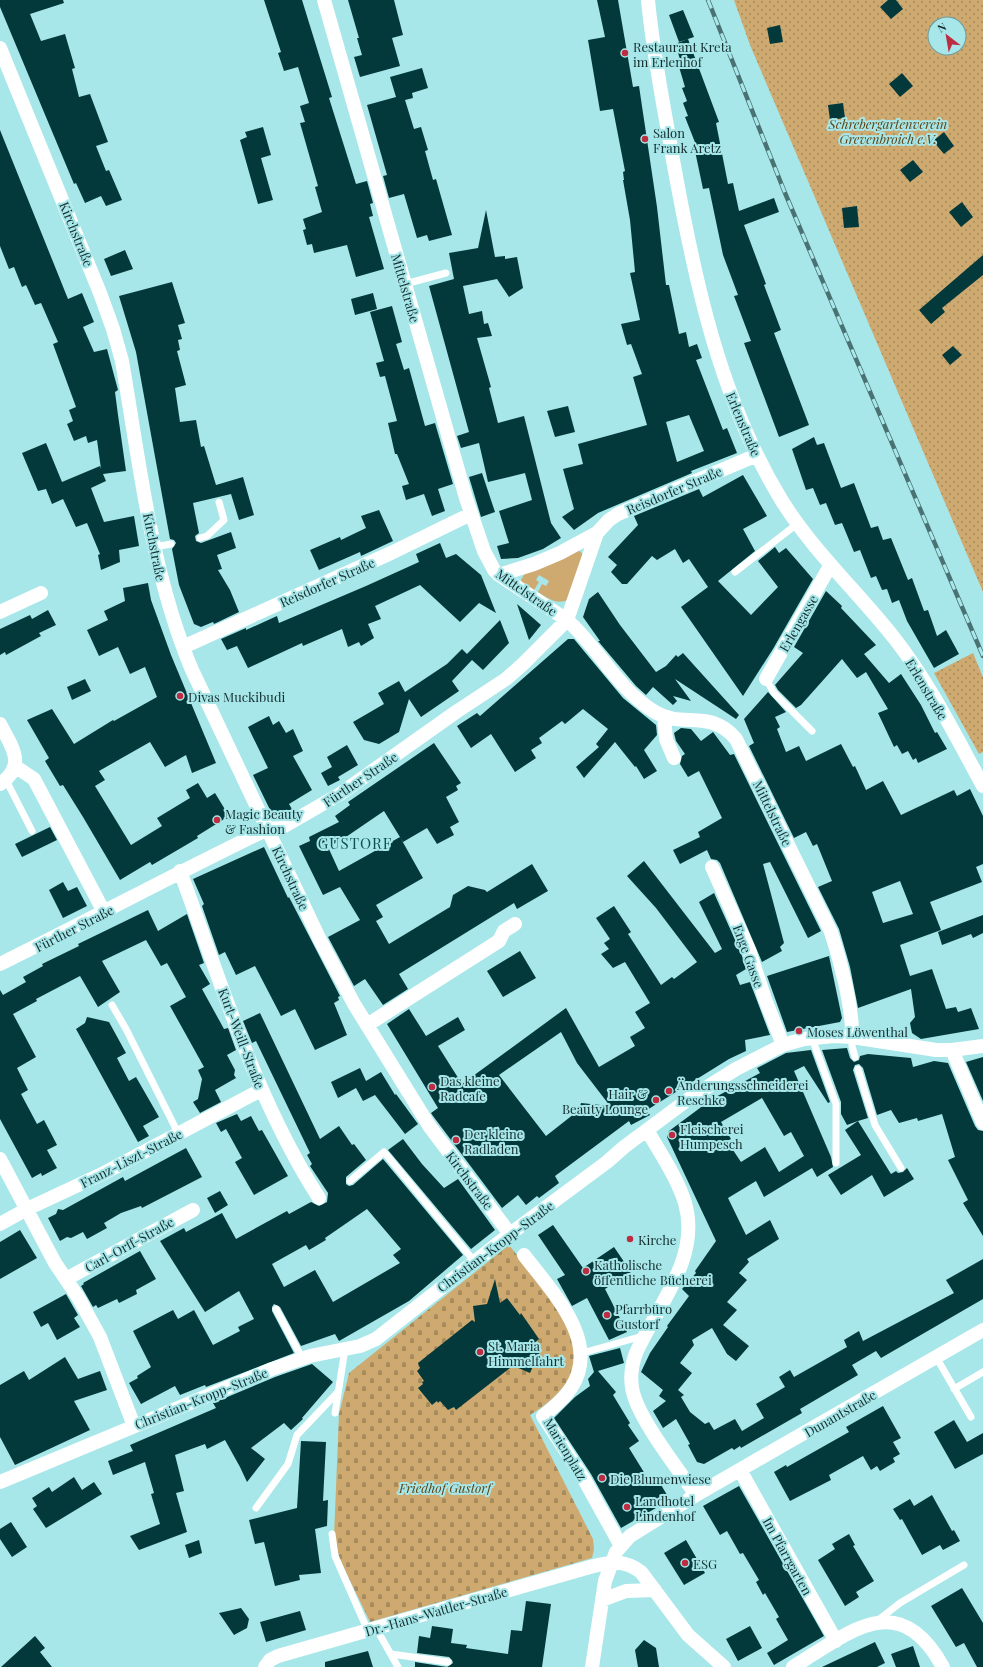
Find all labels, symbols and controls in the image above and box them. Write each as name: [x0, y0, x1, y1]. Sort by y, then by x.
north arrow: [927, 16, 967, 56]
text: N: [934, 18, 949, 35]
place label: Restaurant Kreta im Erlenhof: [633, 38, 732, 70]
marker: Restaurant Kreta im Erlenhof: [620, 48, 630, 58]
park label: Schrebergartenverein Grevenbroich e.V.: [828, 115, 947, 147]
place label: Salon Frank Aretz: [653, 124, 721, 156]
marker: Salon Frank Aretz: [640, 134, 650, 144]
street label: Kirchstraße: [56, 199, 98, 269]
street label: Mittelstraße: [388, 252, 424, 325]
street label: Erlenstraße: [723, 389, 765, 459]
street label: Reisdorfer Straße: [623, 462, 725, 518]
street label: Kirchstraße: [140, 512, 170, 583]
street label: Reisdorfer Straße: [277, 553, 378, 611]
street label: Mittelstraße: [493, 565, 561, 620]
street label: Erlengasse: [775, 591, 821, 654]
street label: Erlenstraße: [902, 655, 952, 723]
place label: Divas Muckibudi: [188, 688, 285, 705]
marker: Divas Muckibudi: [175, 691, 185, 701]
street label: Fürther Straße: [319, 748, 401, 810]
street label: Mittelstraße: [750, 777, 796, 849]
place label: Magic Beauty & Fashion: [225, 805, 303, 837]
marker: Magic Beauty & Fashion: [212, 815, 222, 825]
district label: GUSTORF: [318, 833, 392, 853]
street label: Kirchstraße: [269, 843, 313, 913]
street label: Fürther Straße: [32, 901, 117, 955]
street label: Enge Gasse: [730, 922, 768, 990]
street label: Kurt-Weill-Straße: [215, 985, 269, 1091]
place label: Moses Löwenthal: [807, 1023, 908, 1040]
marker: Moses Löwenthal: [794, 1026, 804, 1036]
place label: Das kleine Radcafe: [440, 1072, 500, 1104]
place label: Änderungsschneiderei Reschke: [676, 1076, 809, 1108]
marker: Das kleine Radcafe: [427, 1082, 437, 1092]
place label: Hair & Beauty Lounge: [562, 1085, 648, 1117]
marker: Änderungsschneiderei Reschke: [664, 1086, 674, 1096]
marker: Hair & Beauty Lounge: [651, 1095, 661, 1105]
place label: Fleischerei Humpesch: [680, 1120, 744, 1152]
street label: Franz-Liszt-Straße: [77, 1125, 185, 1191]
place label: Der kleine Radladen: [464, 1125, 524, 1157]
marker: Fleischerei Humpesch: [667, 1130, 677, 1140]
marker: Der kleine Radladen: [451, 1135, 461, 1145]
street label: Kirchstraße: [443, 1147, 498, 1213]
street label: Christian-Kropp-Straße: [433, 1196, 557, 1295]
street label: Carl-Orff-Straße: [81, 1212, 177, 1275]
place label: Kirche: [638, 1231, 677, 1248]
marker: Kirche: [625, 1234, 635, 1244]
place label: Katholische öffentliche Bücherei: [594, 1256, 712, 1288]
marker: Katholische öffentliche Bücherei: [581, 1266, 591, 1276]
place label: Pfarrbüro Gustorf: [615, 1300, 672, 1332]
marker: Pfarrbüro Gustorf: [602, 1310, 612, 1320]
place label: St. Maria Himmelfahrt: [488, 1337, 564, 1369]
marker: St. Maria Himmelfahrt: [475, 1347, 485, 1357]
street label: Christian-Kropp-Straße: [132, 1363, 270, 1432]
street label: Dunantstraße: [801, 1385, 879, 1440]
street label: Marienplatz: [541, 1415, 591, 1483]
place label: Die Blumenwiese: [610, 1470, 711, 1487]
marker: Die Blumenwiese: [597, 1473, 607, 1483]
park label: Friedhof Gustorf: [398, 1479, 494, 1496]
place label: Landhotel Lindenhof: [635, 1492, 697, 1524]
marker: Landhotel Lindenhof: [622, 1502, 632, 1512]
street label: Im Pfarrgarten: [760, 1514, 817, 1598]
place label: ESG: [693, 1555, 717, 1572]
marker: ESG: [680, 1558, 690, 1568]
street label: Dr.-Hans-Wattler-Straße: [363, 1582, 509, 1639]

